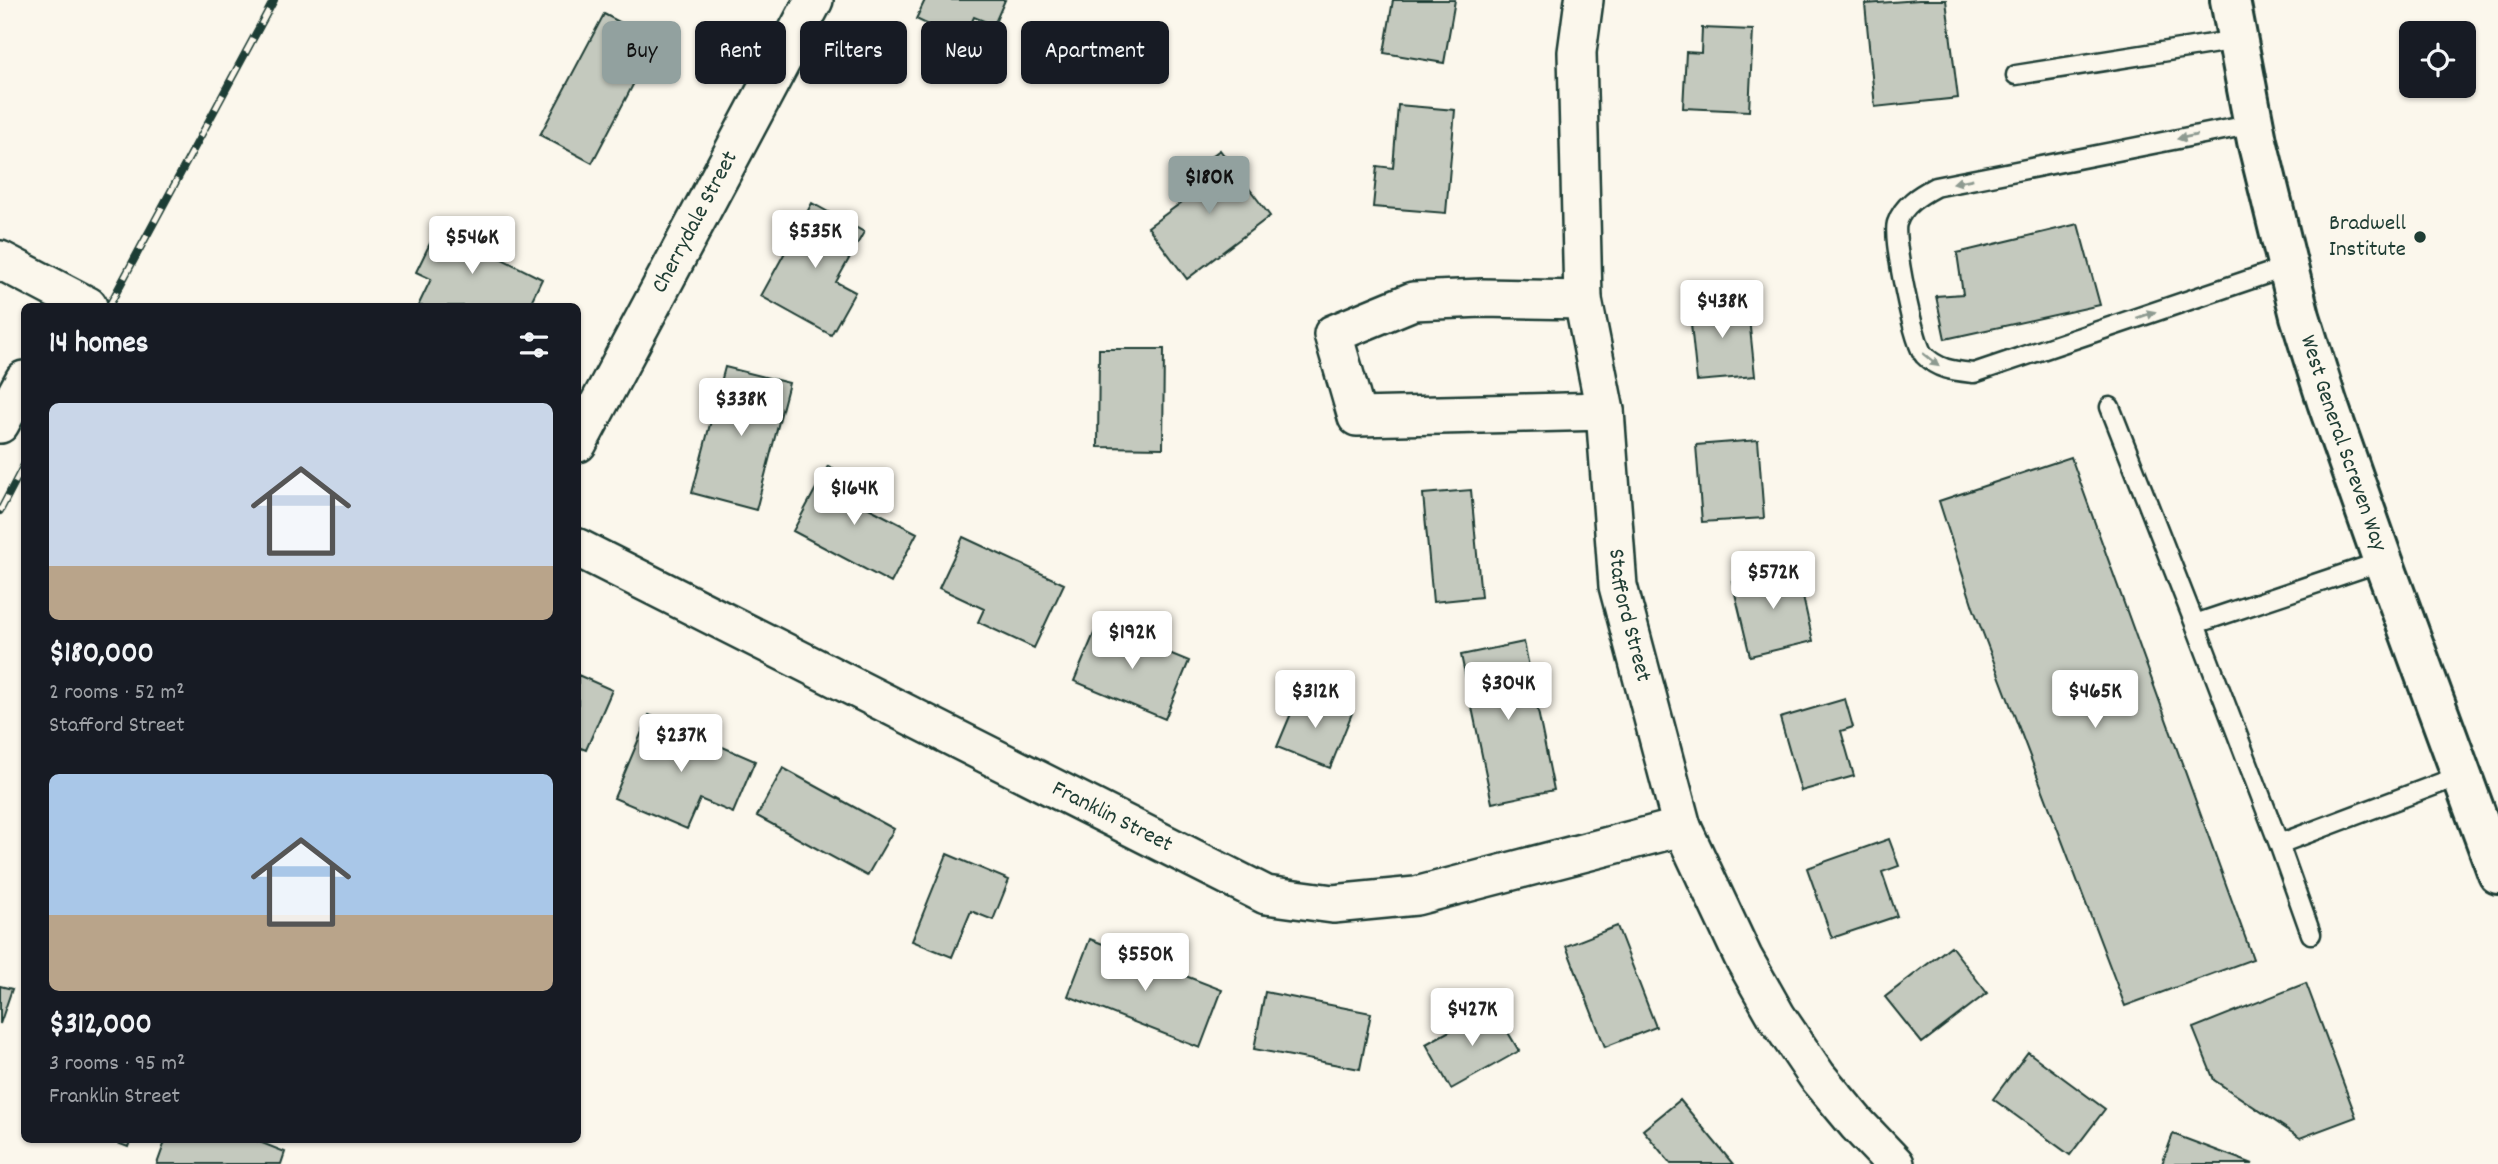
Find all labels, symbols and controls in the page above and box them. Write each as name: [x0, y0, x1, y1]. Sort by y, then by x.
chip: Buy: [602, 21, 681, 84]
chip: Rent: [695, 21, 786, 84]
chip: Filters: [800, 21, 907, 84]
chip: New: [921, 21, 1007, 84]
chip: Apartment: [1021, 21, 1169, 84]
map controls: [2399, 21, 2476, 98]
button: locate: [2399, 21, 2476, 98]
one-way arrow: [2176, 132, 2198, 143]
street label: Cherrydale Street: [644, 145, 747, 299]
pin: $180K: [1160, 156, 1258, 216]
text: $180K: [1184, 162, 1234, 195]
one-way arrow: [1952, 176, 1974, 187]
place label: Bradwell Institute: [2329, 208, 2407, 267]
pin: $535K: [766, 210, 864, 270]
pin: $546K: [423, 216, 521, 276]
text: $535K: [788, 216, 842, 249]
text: $546K: [445, 222, 499, 255]
marker: Bradwell Institute: [2412, 229, 2428, 245]
pin: $438K: [1673, 280, 1771, 340]
text: $438K: [1696, 286, 1748, 319]
one-way arrow: [2135, 309, 2156, 320]
text: 14 homes: [49, 324, 148, 367]
icon: filters: [515, 326, 553, 364]
street label: West General Screven Way: [2291, 331, 2395, 557]
one-way arrow: [1922, 352, 1940, 367]
pin: $338K: [692, 378, 790, 438]
text: $338K: [715, 384, 767, 417]
icon: home: [238, 448, 364, 574]
pin: $164K: [805, 468, 903, 527]
text: $164K: [830, 473, 878, 506]
street label: Stafford Street: [1599, 548, 1659, 686]
pin: $572K: [1724, 552, 1822, 611]
text: $572K: [1747, 557, 1799, 590]
pin: $192K: [1083, 612, 1181, 671]
text: $192K: [1108, 617, 1156, 650]
text: $180,000: [49, 634, 154, 677]
pin: $304K: [1459, 662, 1557, 722]
text: $304K: [1481, 668, 1535, 701]
pin: $312K: [1266, 670, 1364, 730]
pin: $465K: [2046, 670, 2144, 730]
text: $312K: [1291, 676, 1339, 709]
text: $465K: [2068, 676, 2122, 709]
text: 2 rooms · 52 m²: [49, 677, 185, 710]
text: Stafford Street: [49, 710, 185, 743]
pin: $237K: [632, 714, 730, 774]
text: $237K: [655, 720, 707, 753]
street label: Franklin Street: [1046, 773, 1178, 862]
icon: home: [238, 819, 364, 945]
pin: $550K: [1096, 934, 1194, 993]
text: $550K: [1117, 939, 1173, 972]
pin: $427K: [1423, 988, 1521, 1048]
text: $427K: [1447, 994, 1497, 1027]
text: $312,000: [49, 1005, 152, 1048]
text: 3 rooms · 95 m²: [49, 1048, 185, 1081]
text: Franklin Street: [49, 1081, 180, 1114]

